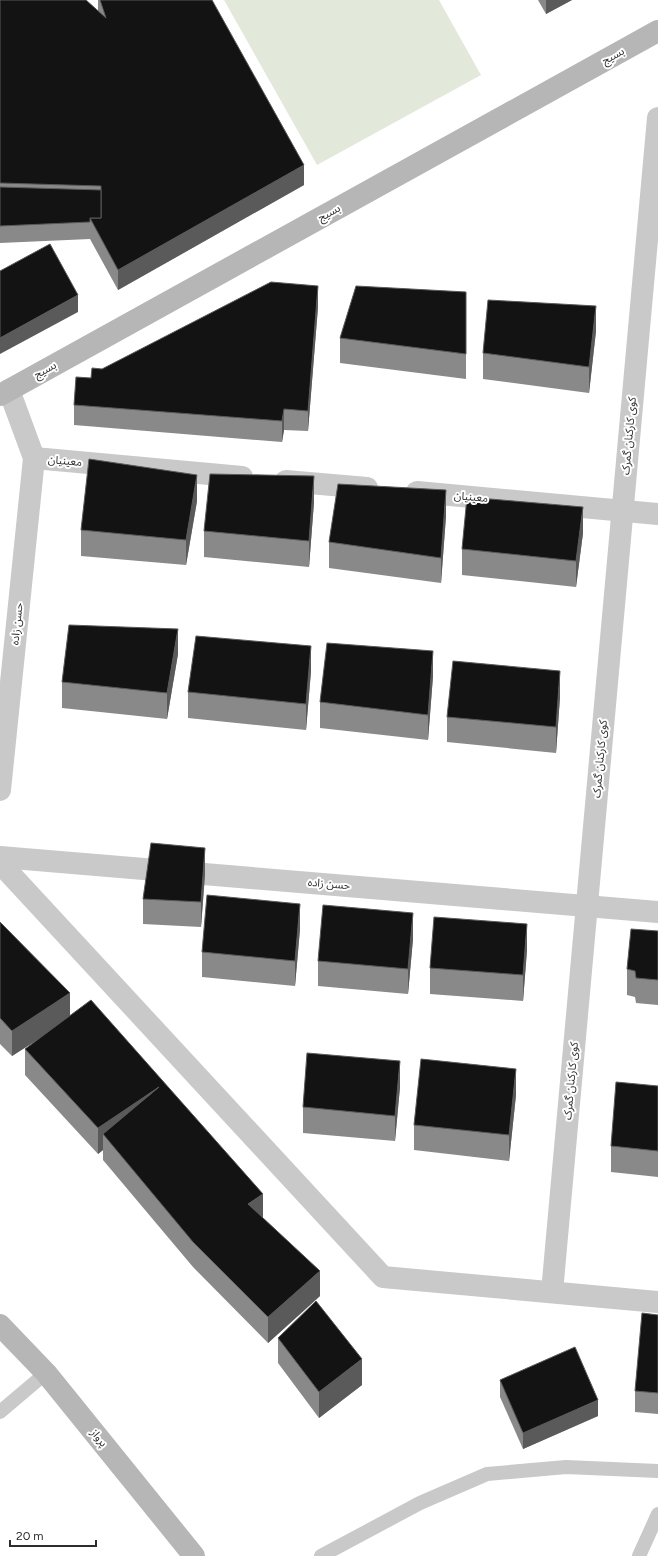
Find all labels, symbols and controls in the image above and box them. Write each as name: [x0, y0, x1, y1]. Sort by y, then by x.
street label: بسیج: [600, 45, 627, 68]
street label: بسیج: [316, 202, 343, 225]
street label: بسیج: [32, 359, 59, 382]
street label: کوی کارکنان گمرک: [619, 396, 639, 476]
street label: معینیان: [47, 453, 83, 469]
street label: معینیان: [453, 489, 489, 505]
street label: حسن زاده: [8, 602, 26, 646]
street label: کوی کارکنان گمرک: [590, 719, 610, 799]
street label: حسن زاده: [307, 876, 351, 892]
street label: کوی کارکنان گمرک: [561, 1041, 581, 1121]
street label: پرواز: [86, 1426, 110, 1450]
scale bar: [10, 1522, 96, 1548]
text: 20 m: [16, 1529, 44, 1543]

